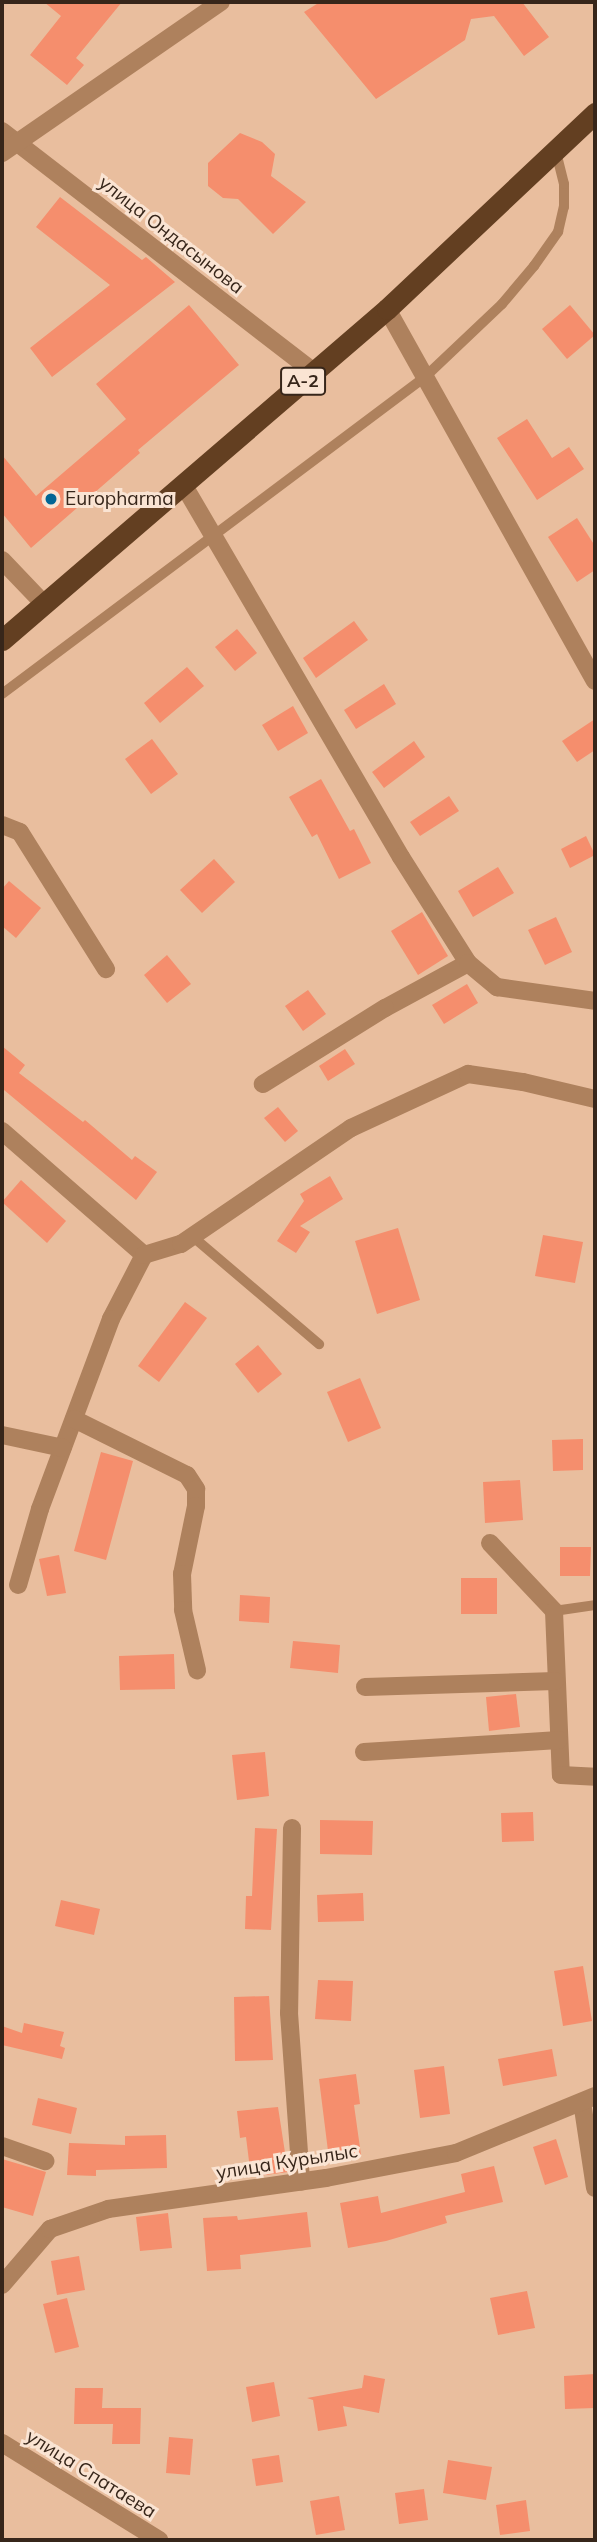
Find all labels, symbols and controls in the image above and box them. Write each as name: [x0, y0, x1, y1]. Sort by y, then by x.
street label: улица Ондасынова: [94, 171, 248, 299]
road number: A-2: [278, 366, 328, 396]
place label: Europharma: [65, 488, 174, 510]
marker: Europharma: [43, 491, 59, 507]
street label: улица Курылыс: [214, 2140, 360, 2184]
street label: улица Спатаева: [22, 2425, 160, 2523]

